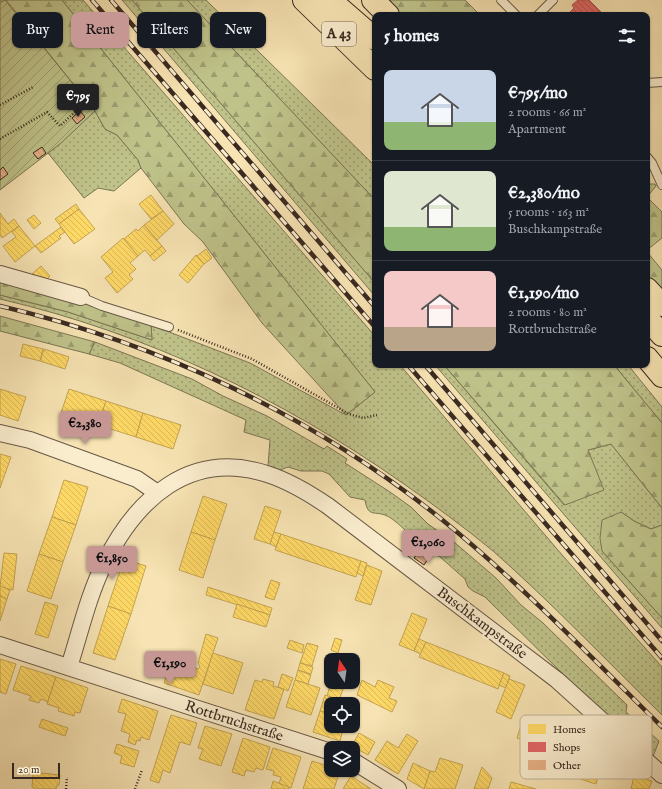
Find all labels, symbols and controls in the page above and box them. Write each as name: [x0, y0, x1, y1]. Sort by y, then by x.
chip: Buy: [12, 12, 63, 48]
chip: Rent: [71, 12, 129, 48]
chip: Filters: [137, 12, 202, 48]
chip: New: [210, 12, 266, 48]
road number: A 43: [322, 22, 356, 46]
icon: filters: [616, 25, 638, 47]
text: 5 homes: [384, 26, 439, 47]
text: €795/mo: [508, 83, 568, 104]
pin: €795: [54, 84, 102, 118]
icon: home: [416, 86, 464, 134]
text: €795: [66, 88, 90, 105]
text: 2 rooms · 66 m²: [508, 104, 586, 121]
text: Apartment: [508, 121, 566, 138]
text: €2,380/mo: [508, 183, 580, 204]
icon: home: [416, 187, 464, 235]
text: 5 rooms · 163 m²: [508, 204, 589, 221]
text: Buschkampstraße: [508, 221, 602, 238]
text: €1,190/mo: [508, 283, 579, 304]
icon: home: [416, 287, 464, 335]
text: 2 rooms · 80 m²: [508, 304, 587, 321]
text: Rottbruchstraße: [508, 321, 597, 338]
pin: €2,380: [52, 411, 118, 445]
text: €2,380: [68, 415, 102, 432]
pin: €1,060: [395, 530, 461, 564]
text: €1,060: [411, 534, 445, 551]
pin: €1,850: [79, 546, 145, 580]
text: €1,850: [96, 550, 128, 567]
street label: Buschkampstraße: [433, 583, 531, 663]
pin: €1,190: [137, 651, 203, 685]
north arrow: [324, 653, 360, 689]
map controls: [324, 653, 360, 777]
text: €1,190: [154, 655, 186, 672]
street label: Rottbruchstraße: [182, 696, 286, 746]
button: locate: [324, 697, 360, 733]
legend: [520, 715, 652, 779]
text: Homes: [553, 723, 586, 737]
button: layers: [324, 741, 360, 777]
text: Shops: [553, 741, 580, 755]
text: Other: [553, 759, 581, 773]
scale bar: [12, 761, 60, 780]
text: 20 m: [18, 763, 39, 777]

